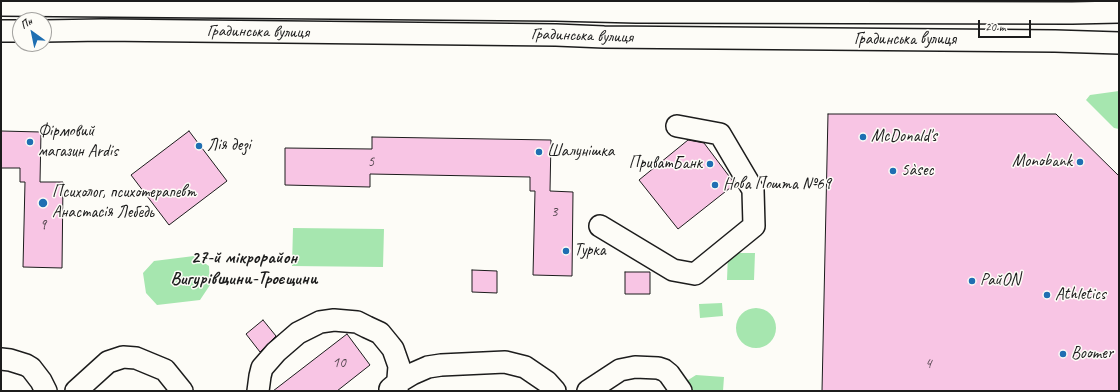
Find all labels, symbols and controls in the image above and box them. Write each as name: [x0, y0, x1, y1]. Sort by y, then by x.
north arrow: [12, 12, 52, 52]
scale bar: [980, 12, 1033, 38]
text: Пн: [17, 14, 35, 32]
text: 20 m: [985, 19, 1005, 35]
street label: Градинська вулиця: [207, 21, 309, 43]
street label: Градинська вулиця: [531, 24, 633, 48]
street label: Градинська вулиця: [854, 30, 956, 50]
place label: Фірмовий магазин Ardis: [38, 122, 118, 162]
place label: McDonald's: [871, 127, 937, 147]
marker: McDonald's: [858, 132, 868, 142]
place label: Лія дезі: [207, 136, 251, 156]
marker: Фірмовий магазин Ardis: [25, 137, 35, 147]
marker: Лія дезі: [194, 141, 204, 151]
place label: Шалунішка: [547, 142, 614, 162]
marker: Шалунішка: [534, 147, 544, 157]
place label: Monobank: [1012, 152, 1072, 172]
house number: 5: [368, 153, 374, 171]
place label: ПриватБанк: [629, 154, 702, 174]
marker: Monobank: [1075, 157, 1085, 167]
marker: ПриватБанк: [705, 159, 715, 169]
place label: 5àsec: [901, 161, 933, 181]
marker: 5àsec: [888, 166, 898, 176]
place label: Нова Пошта №69: [723, 175, 831, 195]
marker: Нова Пошта №69: [710, 180, 720, 190]
place label: Психолог, психотерапевт Анастасія Лебедь: [52, 183, 196, 223]
marker: Психолог, психотерапевт Анастасія Лебедь: [37, 197, 49, 209]
house number: 3: [551, 203, 557, 221]
house number: 9: [40, 216, 46, 234]
place label: Турка: [574, 241, 606, 261]
marker: Турка: [561, 246, 571, 256]
district label: 27-й мікрорайон Вигурівщини-Троєщини: [170, 247, 318, 290]
place label: РайON: [980, 271, 1020, 291]
marker: РайON: [967, 276, 977, 286]
place label: Athletics: [1055, 285, 1106, 305]
marker: Athletics: [1042, 290, 1052, 300]
place label: Boomer: [1071, 344, 1113, 364]
marker: Boomer: [1058, 349, 1068, 359]
house number: 10: [332, 354, 346, 372]
house number: 4: [925, 355, 931, 373]

